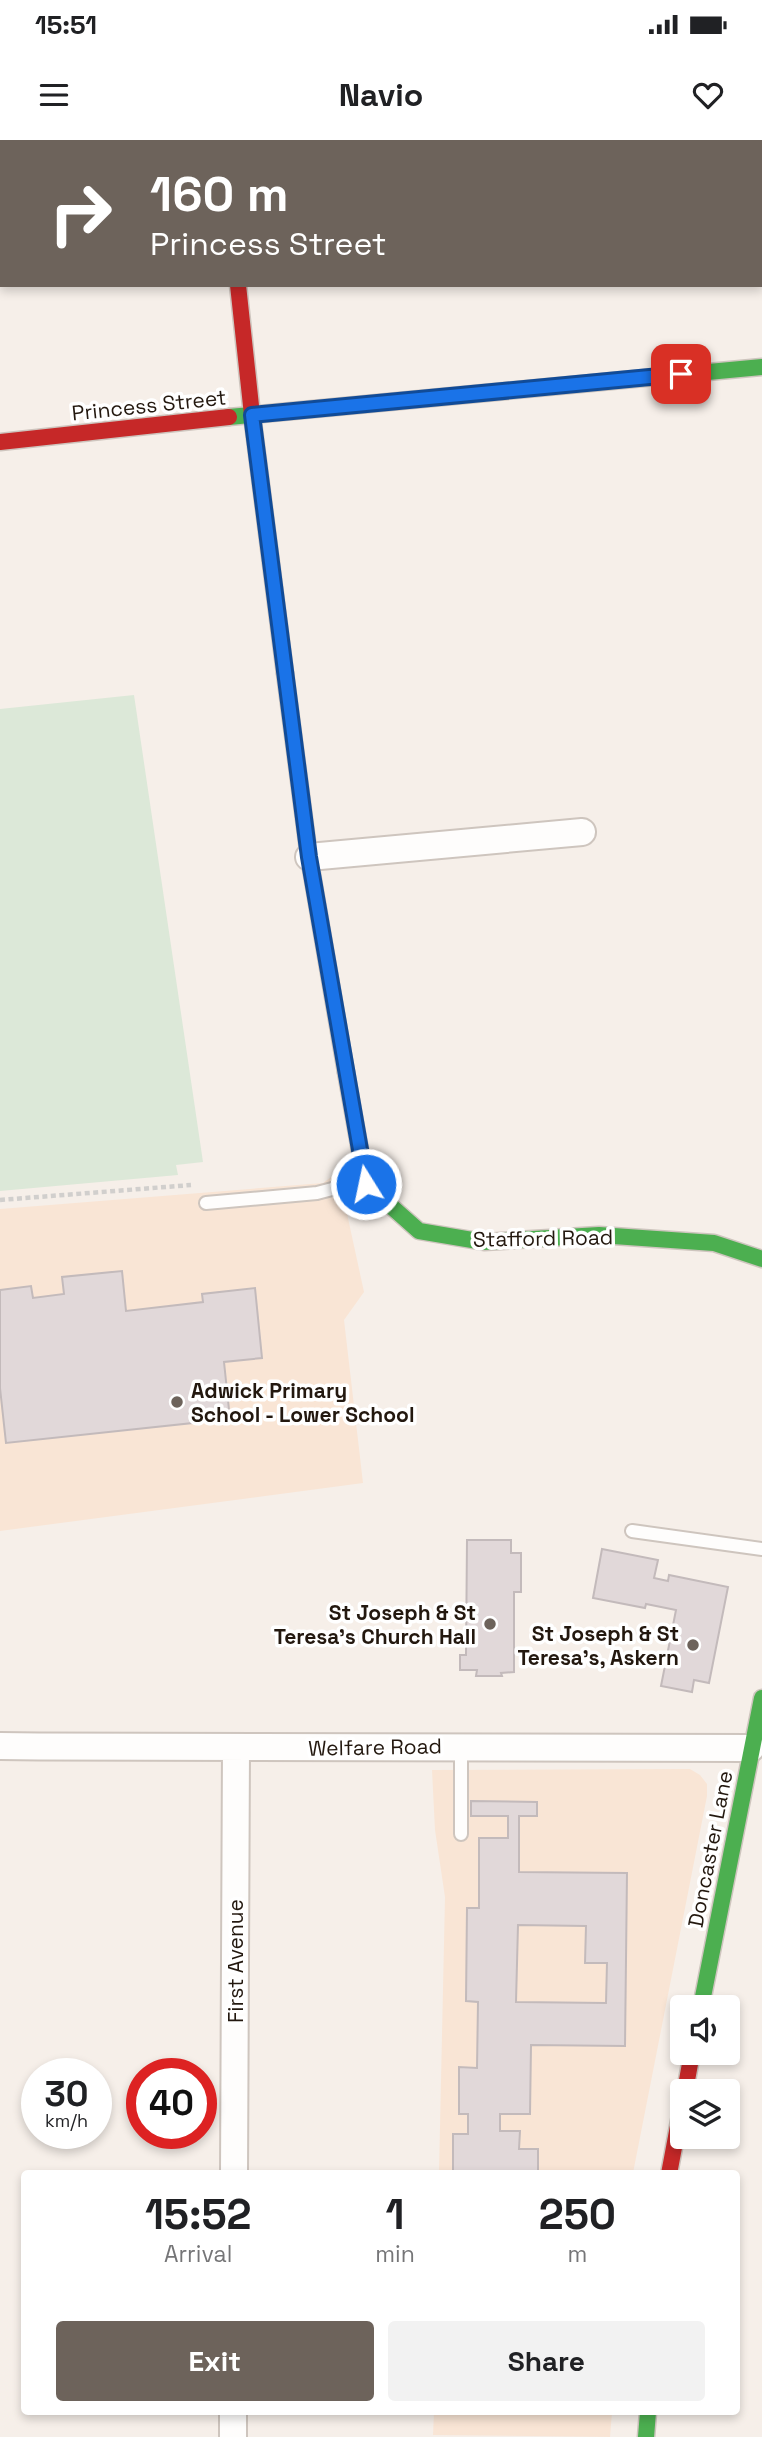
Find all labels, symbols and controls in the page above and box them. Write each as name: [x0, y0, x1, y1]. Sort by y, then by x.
text: 15:51: [35, 8, 97, 42]
text: Navio: [339, 75, 423, 115]
icon: menu: [35, 76, 73, 114]
icon: heart: [689, 76, 727, 114]
text: 160 m: [150, 163, 288, 225]
icon: right: [35, 168, 126, 259]
text: Princess Street: [150, 224, 387, 264]
pin: [651, 344, 711, 404]
icon: arrive: [662, 355, 700, 393]
street label: Princess Street: [70, 383, 228, 427]
position arrow: [329, 1147, 403, 1221]
street label: Stafford Road: [473, 1223, 613, 1253]
place label: Adwick Primary School - Lower School: [191, 1377, 415, 1428]
marker: Adwick Primary School - Lower School: [169, 1394, 185, 1410]
place label: St Joseph & St Teresa's Church Hall: [274, 1599, 476, 1650]
marker: St Joseph & St Teresa's Church Hall: [482, 1616, 498, 1632]
place label: St Joseph & St Teresa's, Askern: [517, 1620, 679, 1671]
marker: St Joseph & St Teresa's, Askern: [685, 1637, 701, 1653]
street label: Welfare Road: [308, 1732, 442, 1762]
street label: Doncaster Lane: [682, 1768, 738, 1930]
street label: First Avenue: [222, 1899, 249, 2023]
map controls: [670, 1995, 740, 2149]
button: sound: [670, 1995, 740, 2065]
speed limit sign: 40: [126, 2058, 217, 2149]
text: 30: [45, 2072, 88, 2116]
button: layers: [670, 2079, 740, 2149]
text: km/h: [45, 2109, 88, 2132]
text: 15:52: [145, 2188, 251, 2241]
text: 1: [386, 2188, 405, 2241]
text: 250: [539, 2188, 616, 2241]
text: Arrival: [164, 2239, 232, 2269]
text: min: [375, 2239, 415, 2269]
text: m: [568, 2239, 587, 2269]
button: Exit: [56, 2321, 374, 2401]
button: Share: [388, 2321, 705, 2401]

